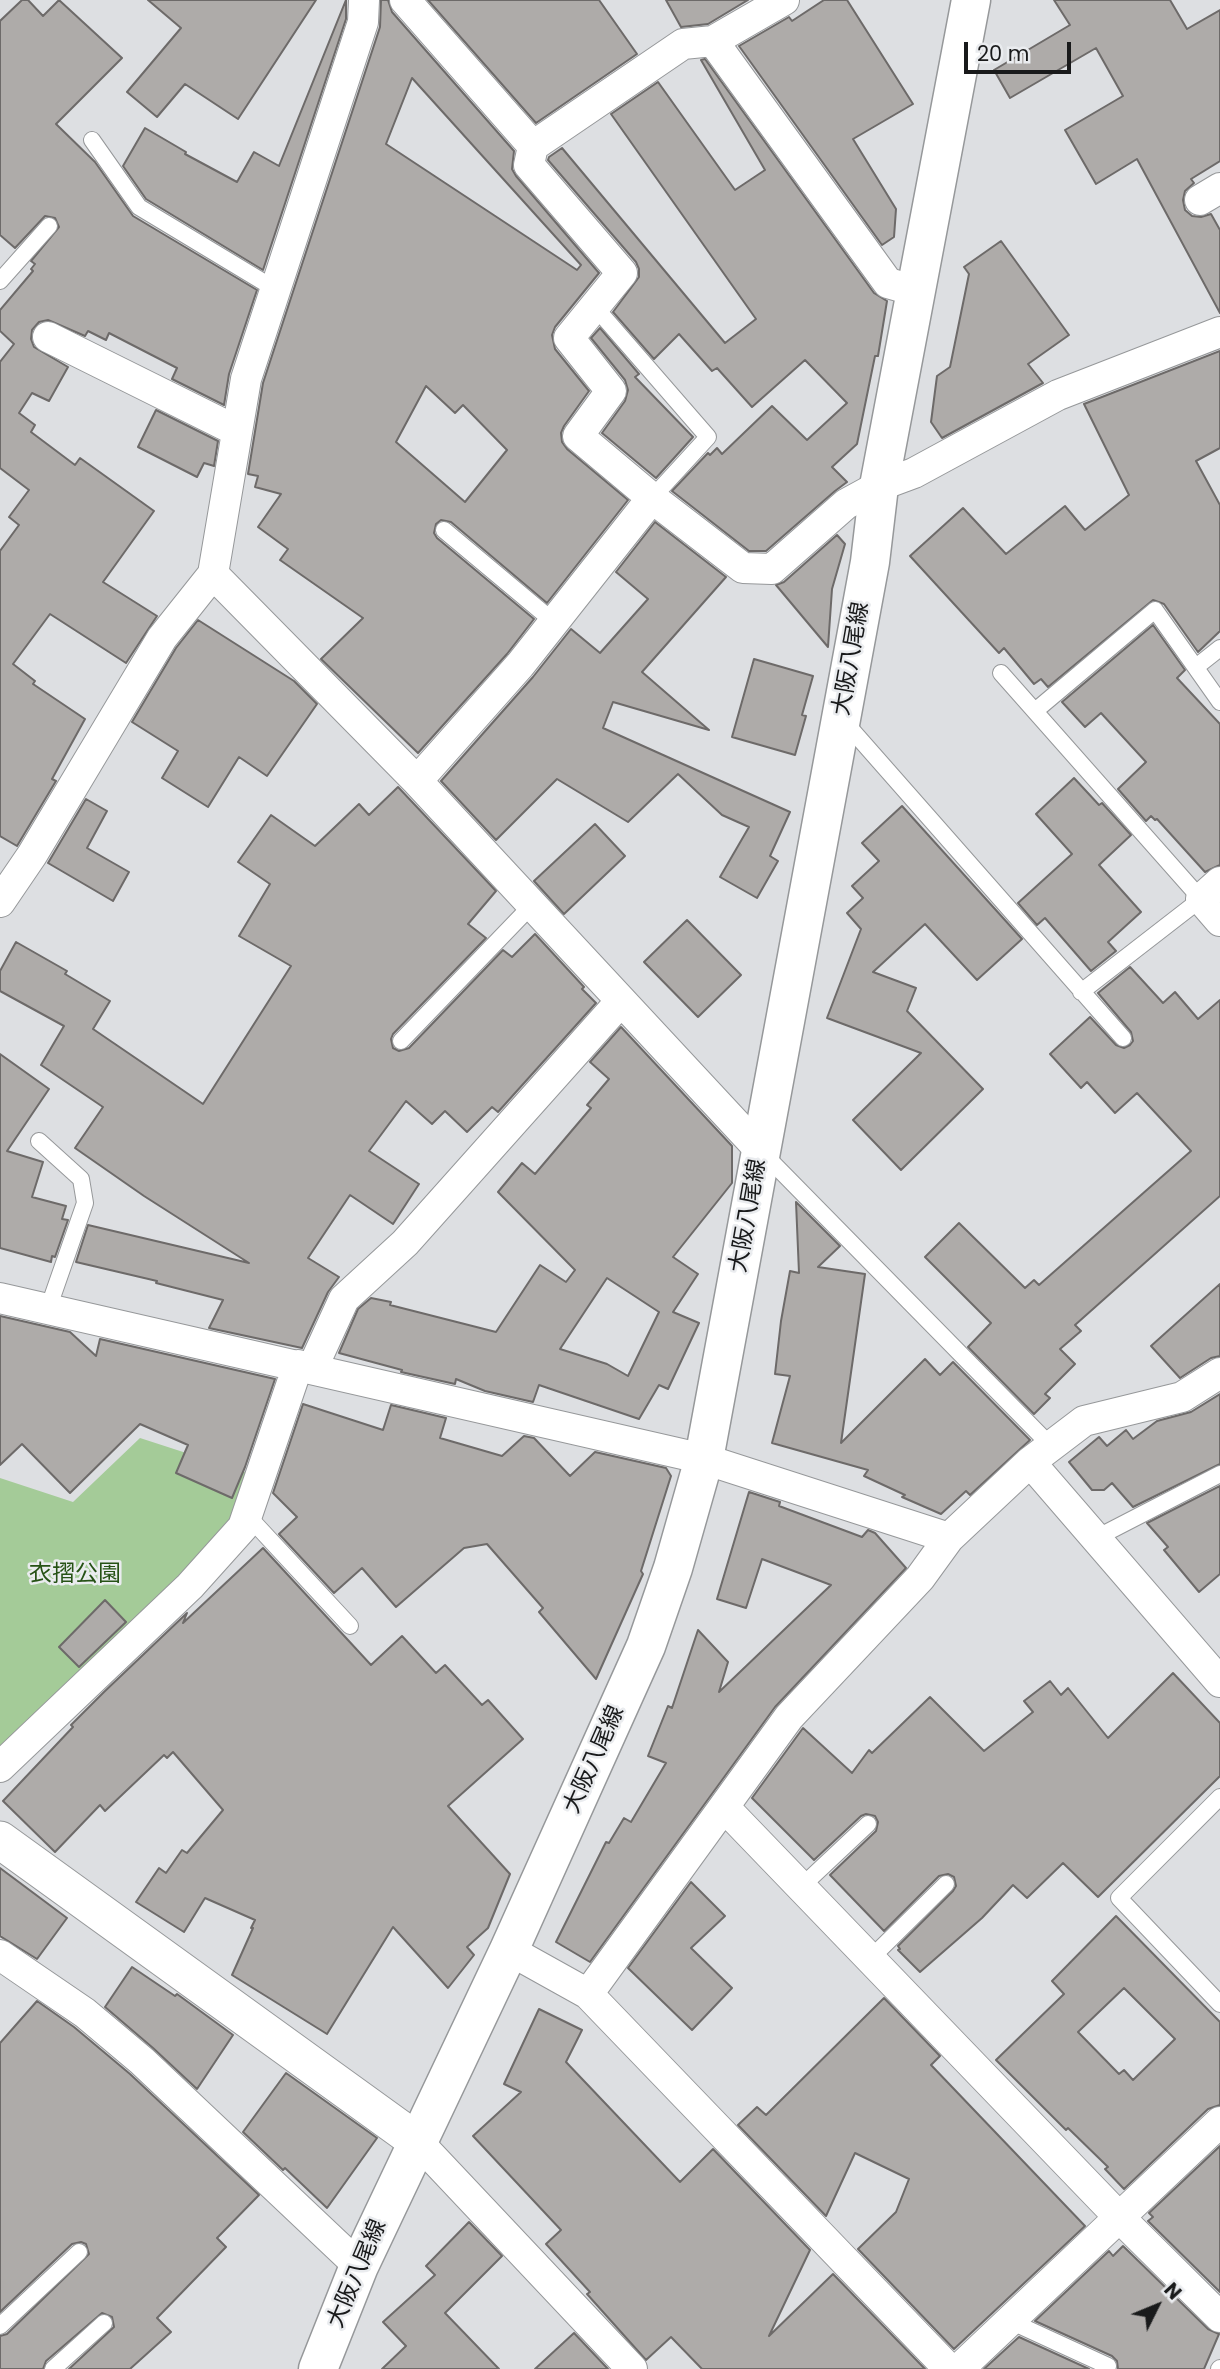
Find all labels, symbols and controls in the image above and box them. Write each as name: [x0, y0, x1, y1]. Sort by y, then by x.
scale bar: [968, 28, 1075, 72]
text: 20 m: [977, 39, 1030, 68]
street label: 大阪八尾線: [828, 600, 876, 718]
street label: 大阪八尾線: [725, 1157, 773, 1275]
park label: 衣摺公園: [29, 1561, 121, 1589]
street label: 大阪八尾線: [559, 1702, 631, 1818]
street label: 大阪八尾線: [323, 2216, 393, 2332]
north arrow: [1122, 2271, 1192, 2341]
text: N: [1158, 2277, 1187, 2306]

